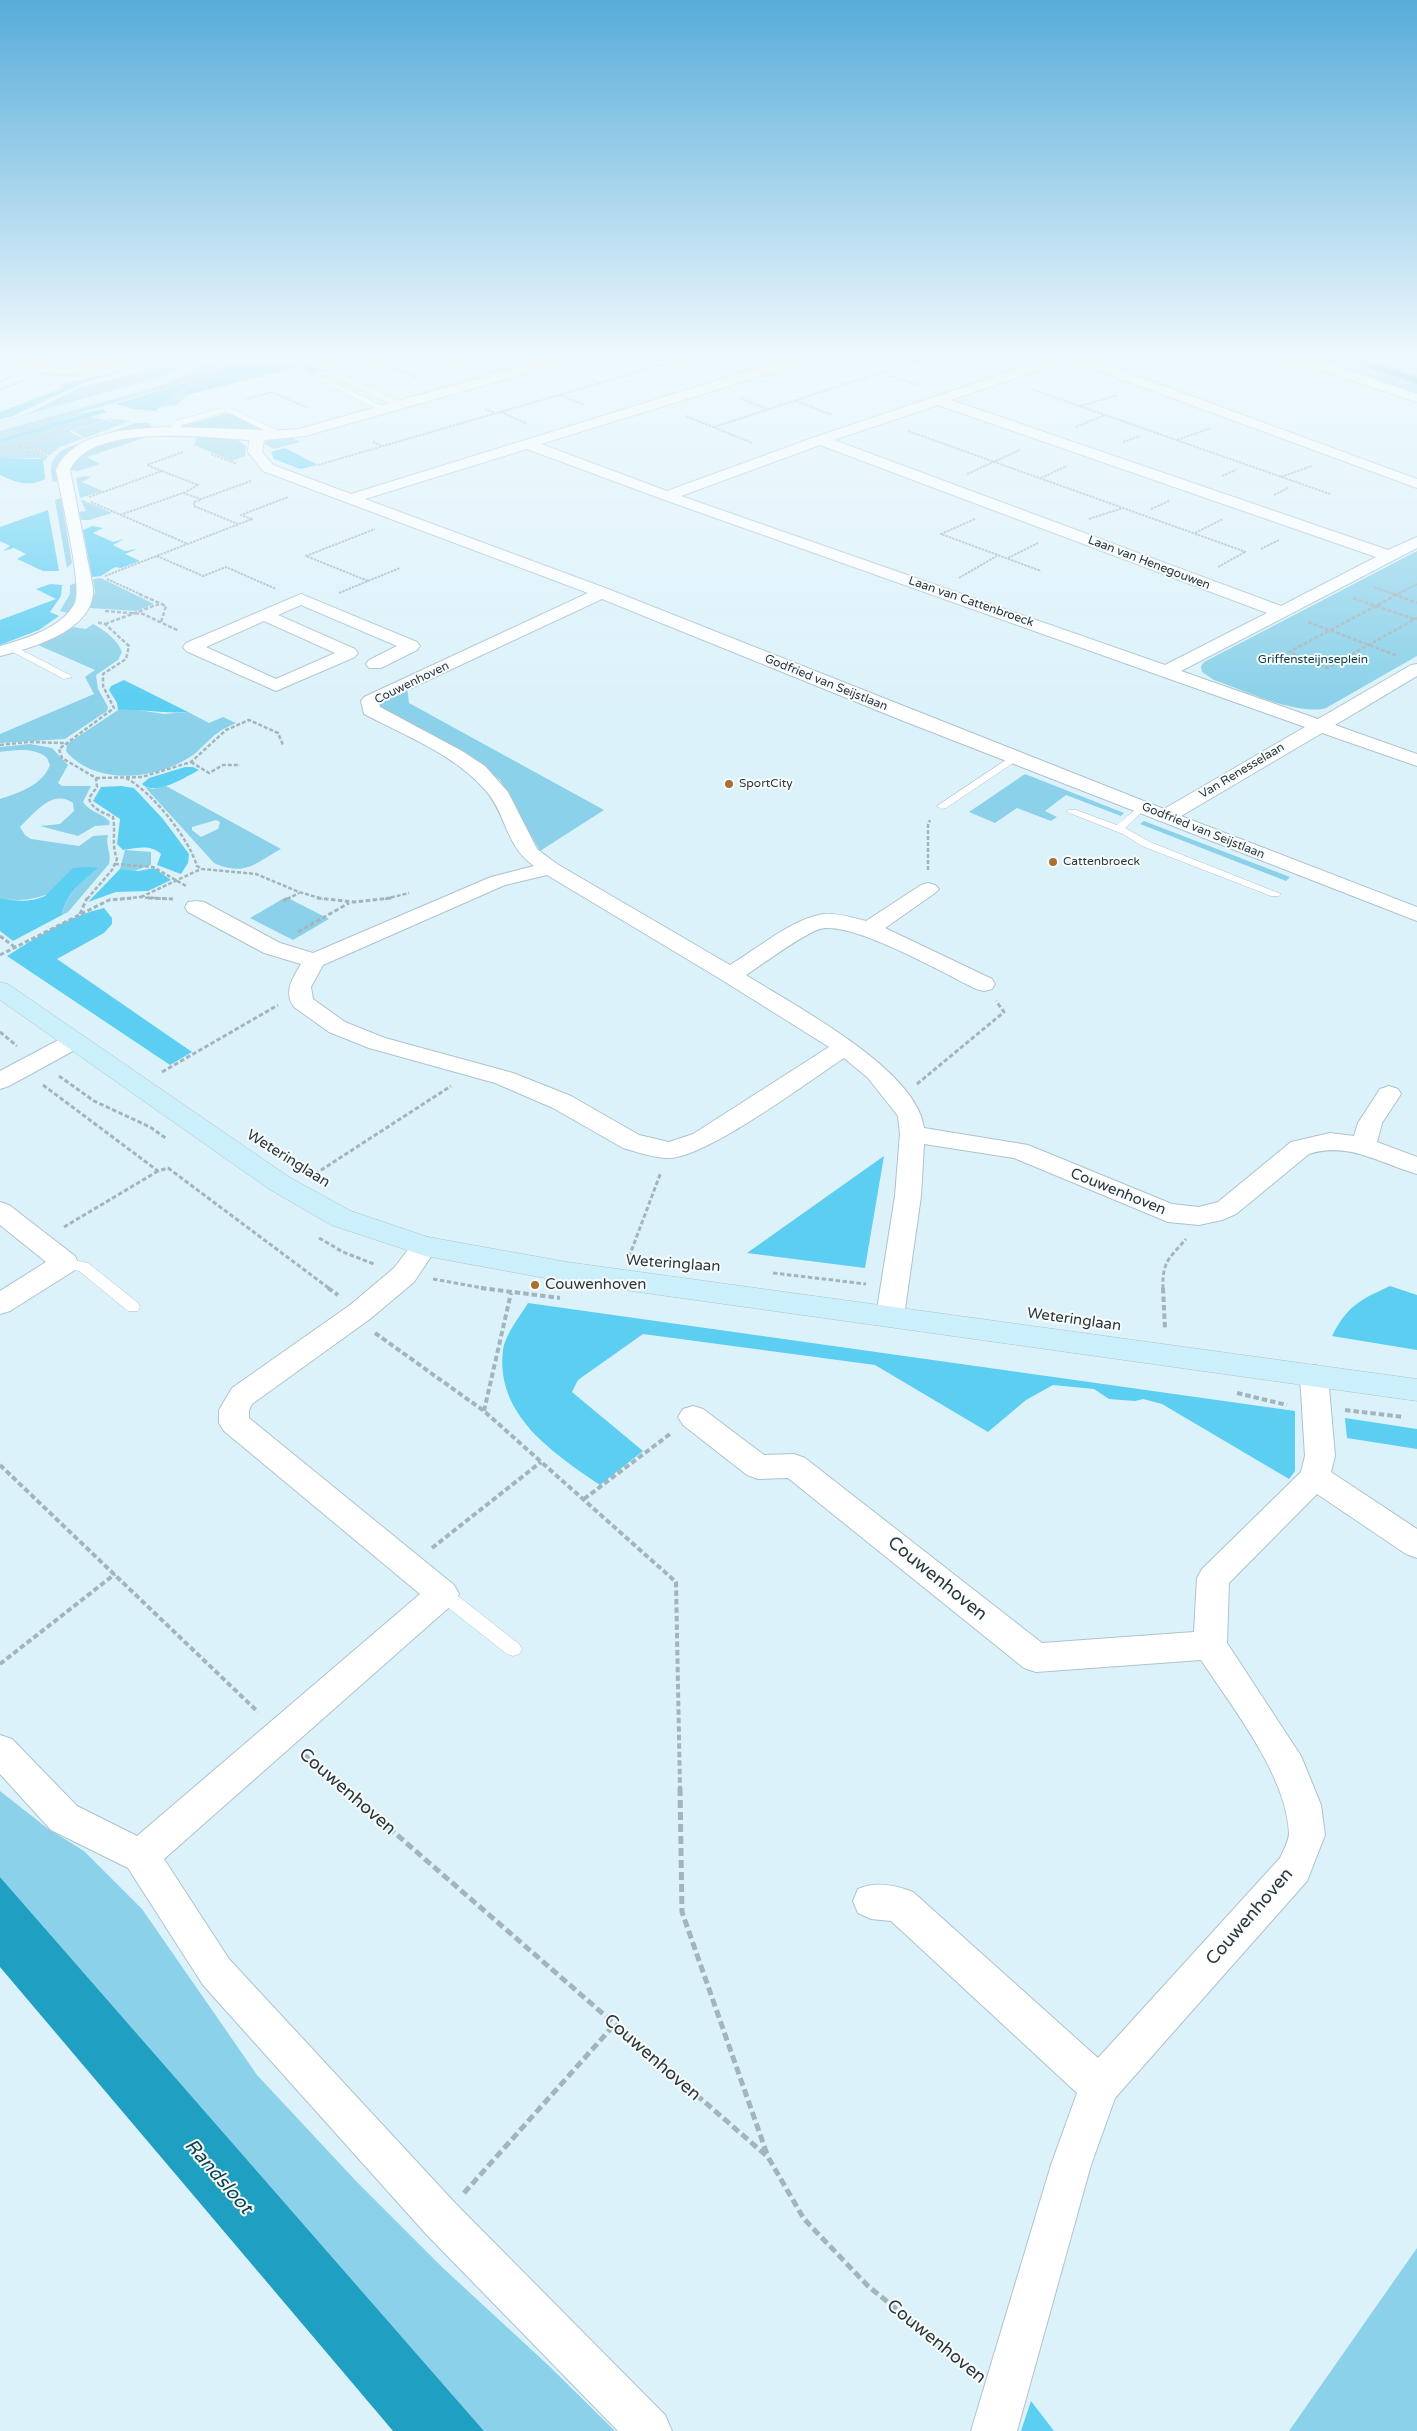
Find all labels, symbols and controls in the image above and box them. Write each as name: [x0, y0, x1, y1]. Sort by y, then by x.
street label: Laan van Henegouwen: [1086, 533, 1212, 593]
street label: Laan van Cattenbroeck: [907, 574, 1035, 630]
street label: Godfried van Seijstlaan: [762, 652, 890, 714]
park label: Griffensteijnseplein: [1258, 653, 1368, 667]
street label: Couwenhoven: [372, 659, 452, 707]
street label: Van Renesselaan: [1197, 740, 1287, 802]
place label: SportCity: [739, 777, 793, 791]
marker: SportCity: [723, 778, 735, 790]
street label: Godfried van Seijstlaan: [1139, 800, 1267, 862]
place label: Cattenbroeck: [1063, 855, 1140, 869]
marker: Cattenbroeck: [1047, 856, 1059, 868]
street label: Weteringlaan: [243, 1126, 333, 1192]
street label: Couwenhoven: [1068, 1165, 1168, 1219]
street label: Weteringlaan: [625, 1252, 721, 1276]
place label: Couwenhoven: [545, 1276, 646, 1294]
marker: Couwenhoven: [529, 1279, 541, 1291]
street label: Weteringlaan: [1026, 1304, 1122, 1336]
street label: Couwenhoven: [883, 1532, 991, 1626]
street label: Couwenhoven: [294, 1744, 400, 1840]
street label: Couwenhoven: [1202, 1864, 1298, 1970]
street label: Couwenhoven: [599, 2010, 705, 2106]
water label: Randsloot: [179, 2135, 257, 2219]
street label: Couwenhoven: [882, 2295, 990, 2389]

